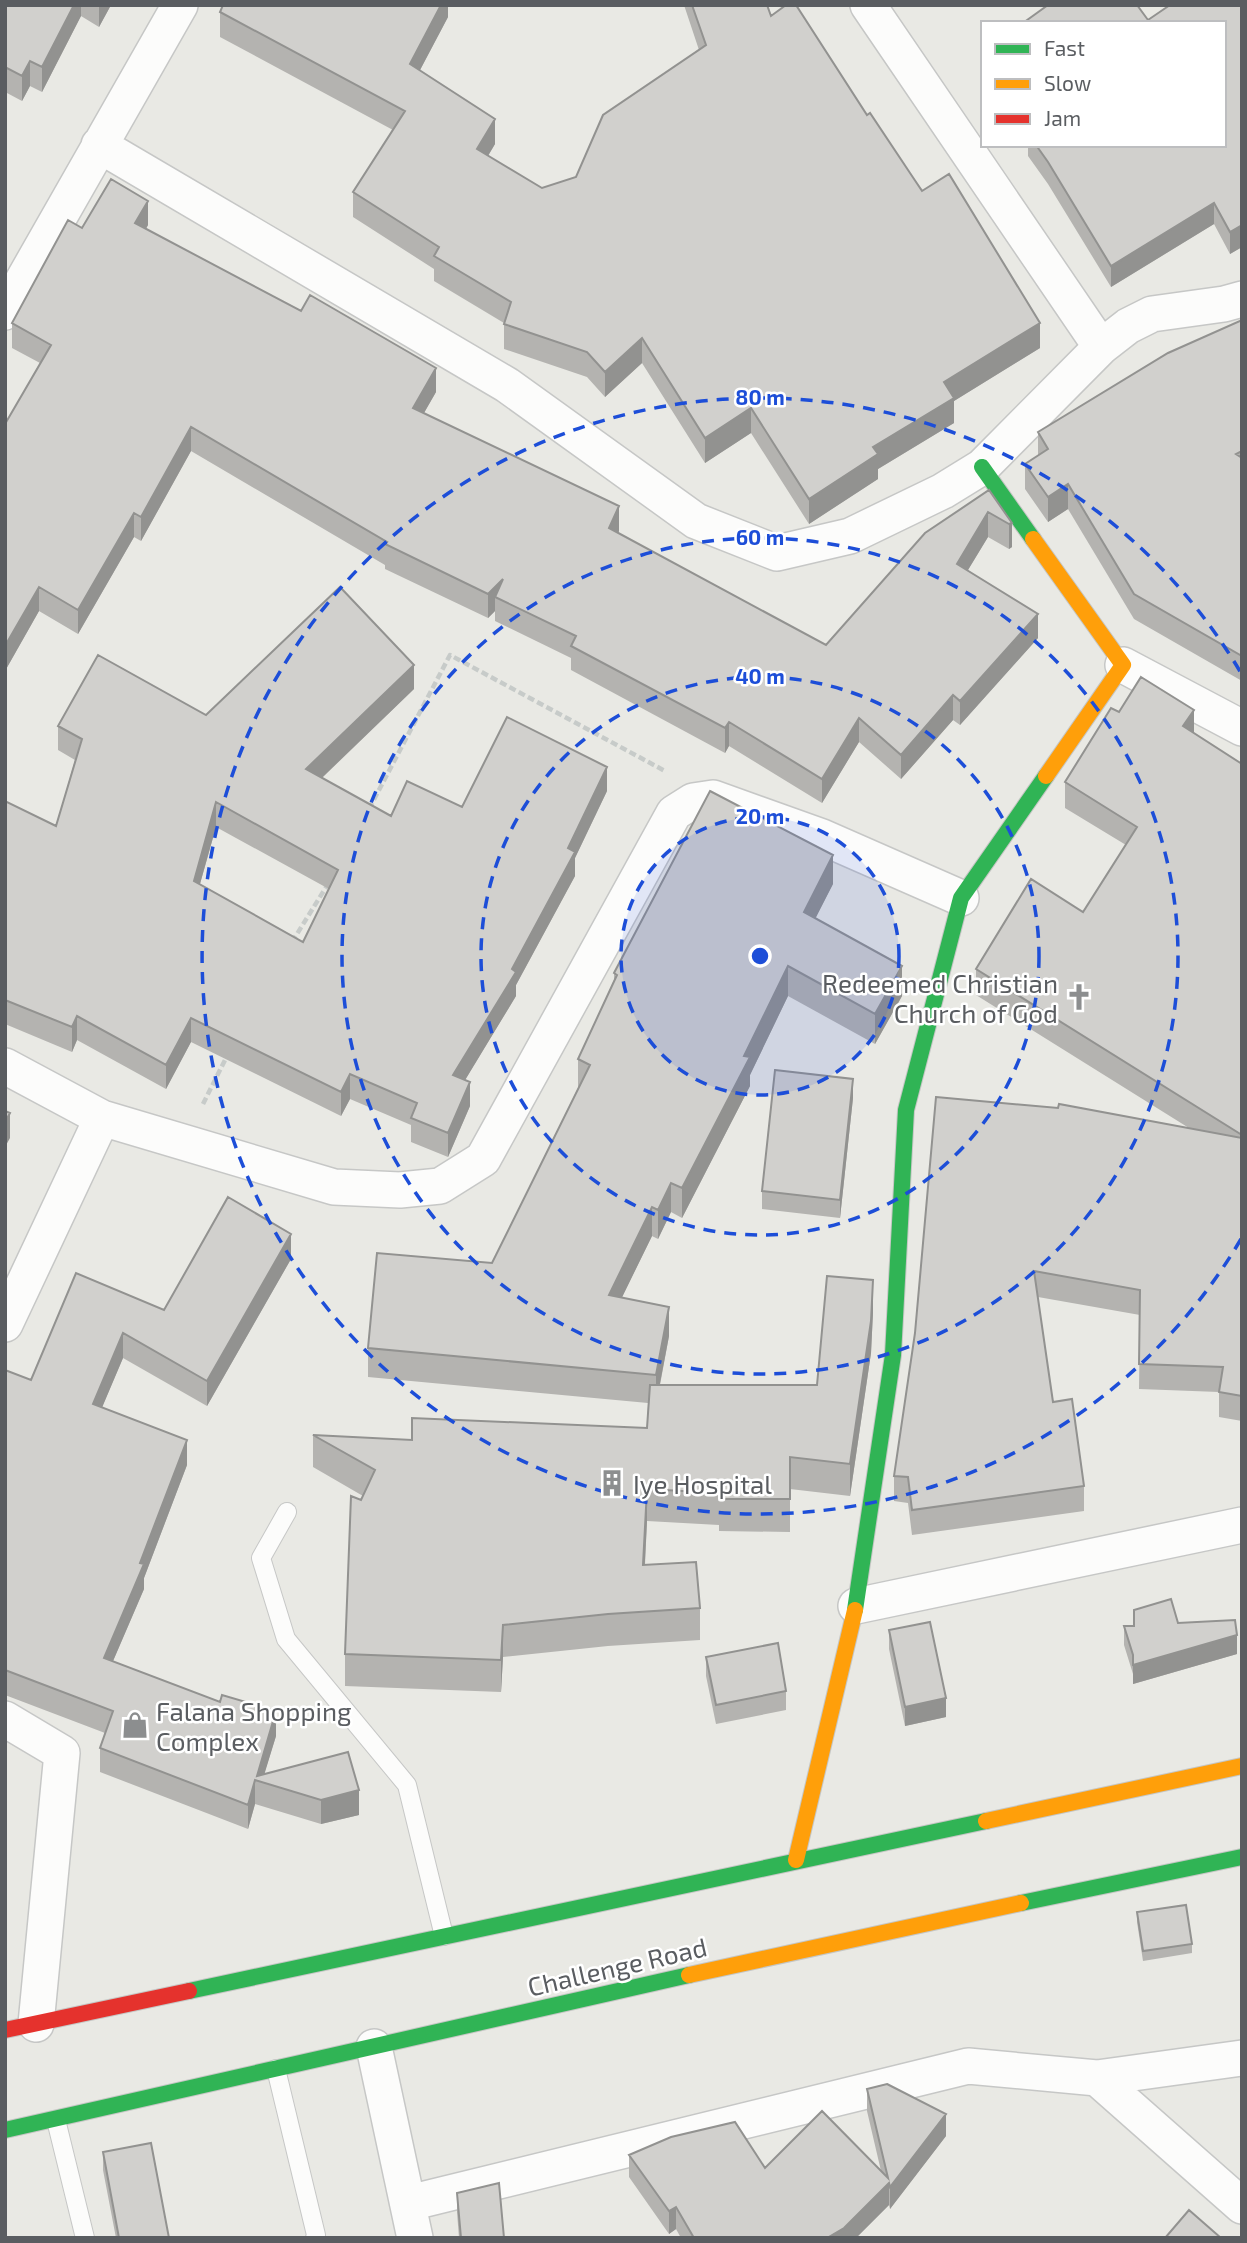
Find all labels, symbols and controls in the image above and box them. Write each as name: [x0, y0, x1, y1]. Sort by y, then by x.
legend: [981, 21, 1226, 147]
text: Fast: [1044, 35, 1085, 60]
text: Slow: [1044, 70, 1091, 95]
text: Jam: [1044, 105, 1081, 130]
text: 80 m: [735, 384, 785, 409]
text: 60 m: [736, 524, 784, 549]
text: 40 m: [735, 663, 785, 688]
text: 20 m: [736, 803, 784, 828]
centre of rings: [748, 944, 772, 968]
place label: Redeemed Christian Church of God: [822, 967, 1058, 1028]
church icon: Redeemed Christian Church of God: [1064, 982, 1094, 1012]
building icon: Iye Hospital: [597, 1468, 627, 1498]
place label: Iye Hospital: [633, 1468, 772, 1499]
place label: Falana Shopping Complex: [156, 1695, 352, 1756]
shop icon: Falana Shopping Complex: [120, 1710, 150, 1740]
street label: Challenge Road: [524, 1930, 710, 2002]

